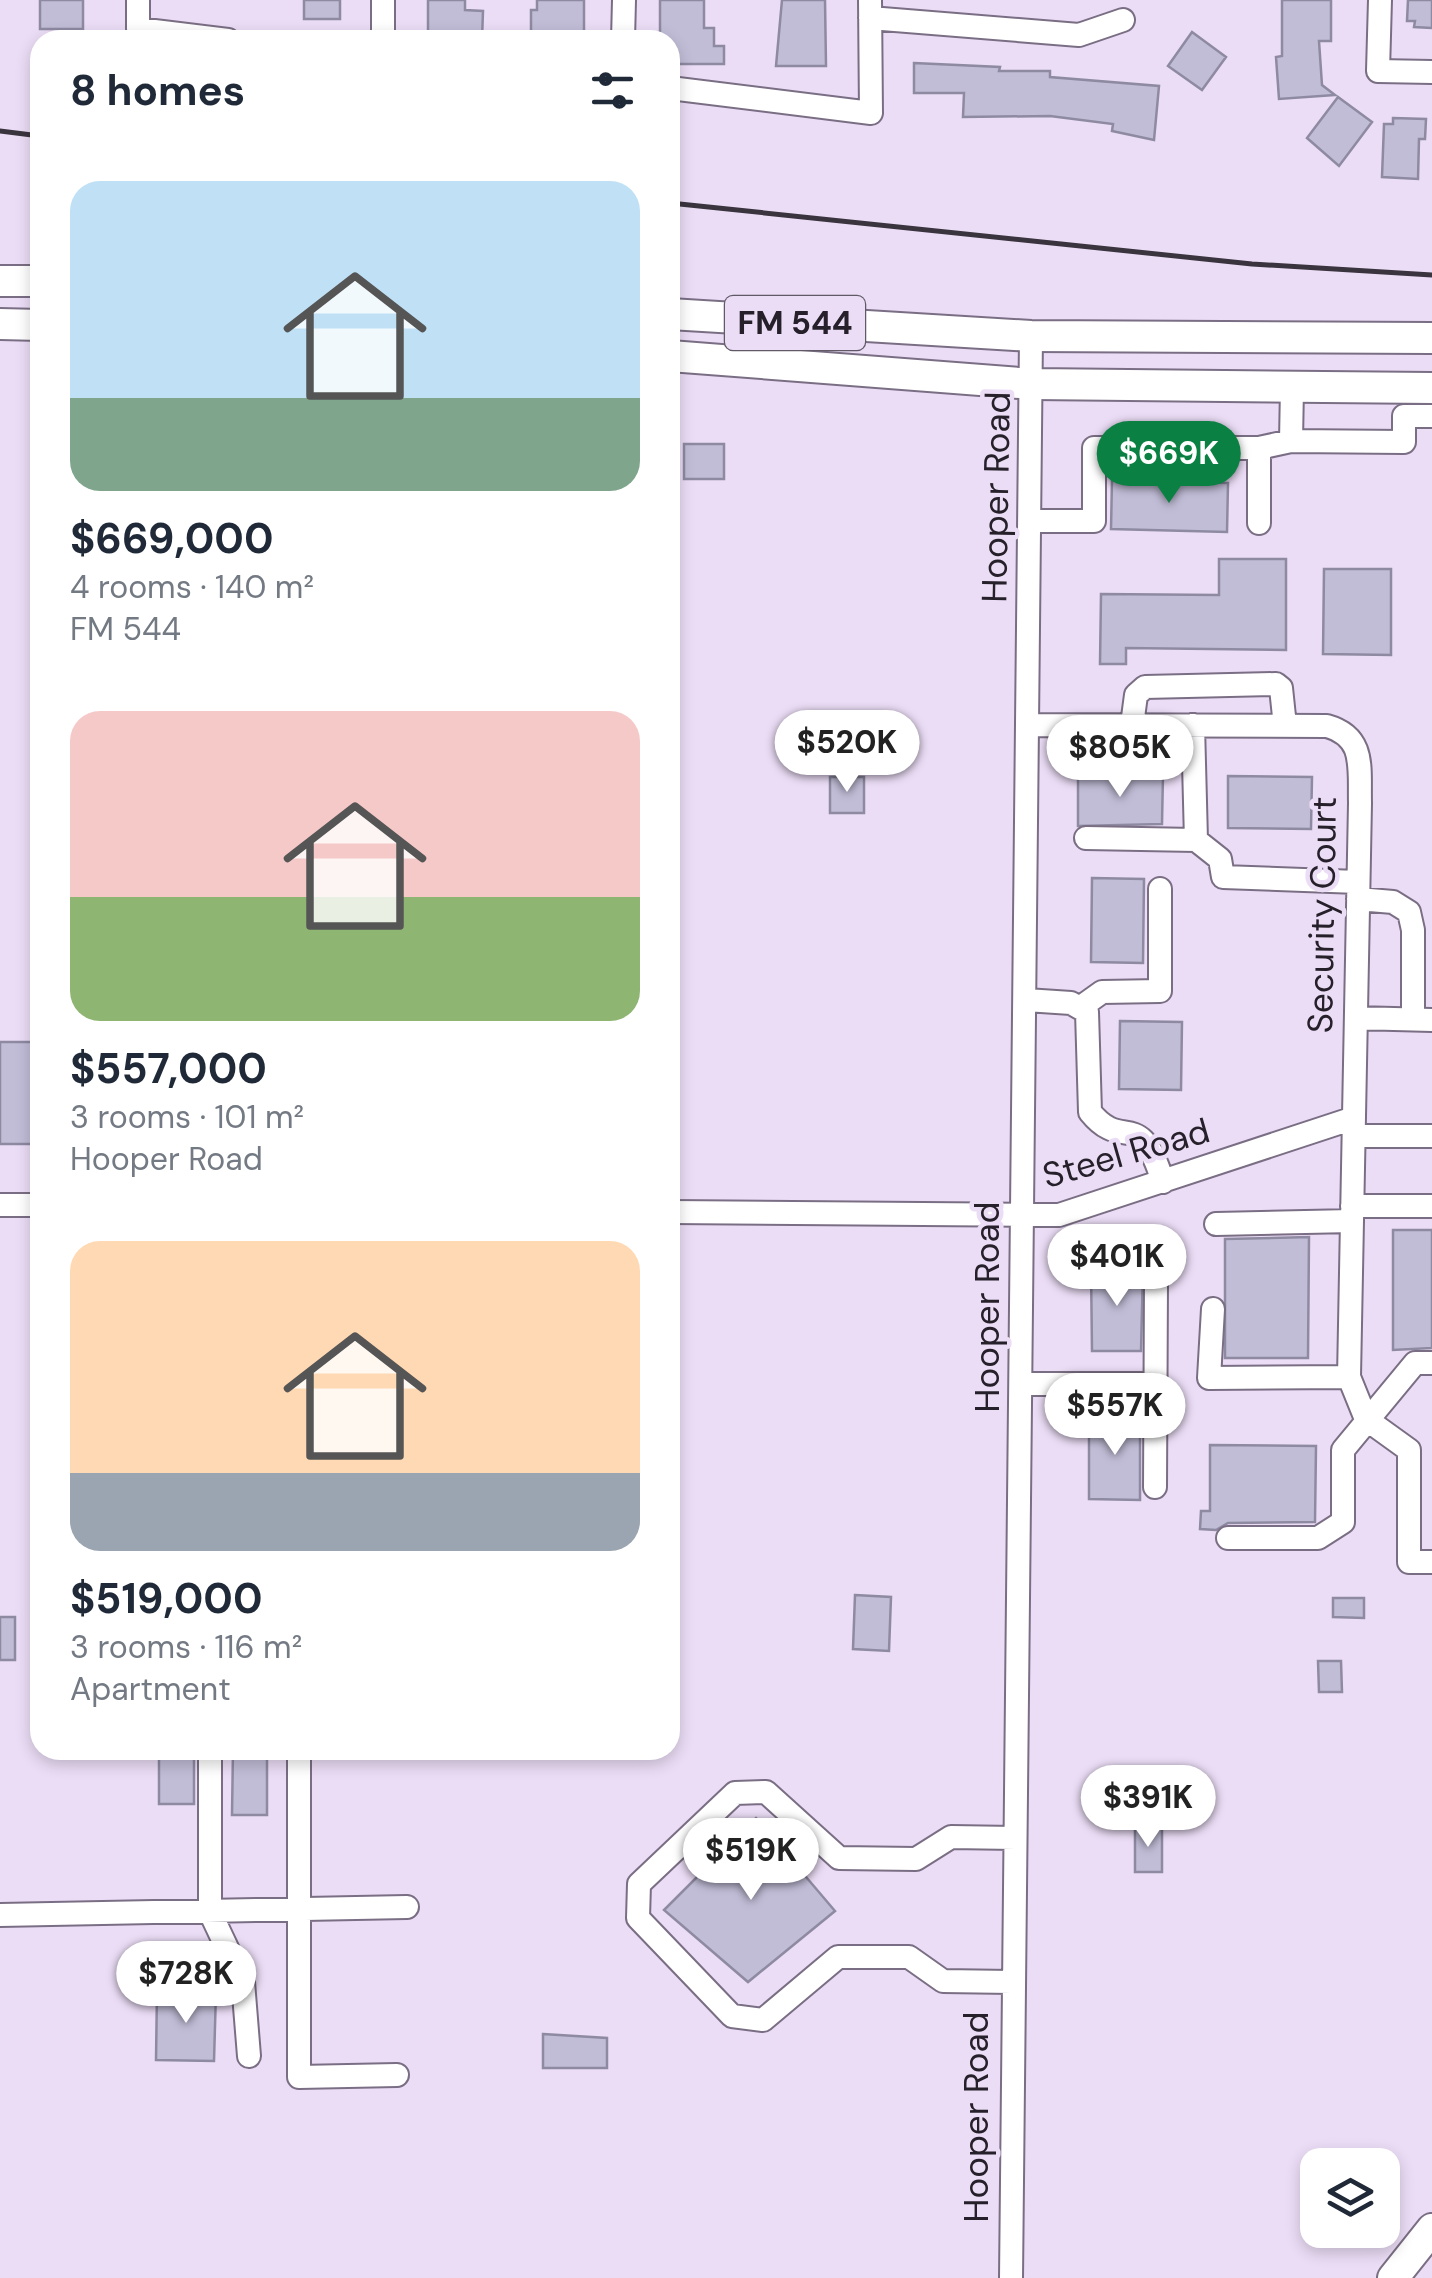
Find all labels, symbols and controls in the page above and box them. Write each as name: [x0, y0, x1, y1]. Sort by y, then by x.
text: 8 homes: [70, 63, 245, 118]
icon: filters: [585, 63, 640, 118]
icon: home: [265, 246, 445, 426]
road number: FM 544: [725, 296, 865, 350]
street label: Hooper Road: [971, 391, 1021, 603]
pin: $669K: [1099, 421, 1239, 506]
text: $669K: [1119, 432, 1219, 474]
text: $669,000: [70, 511, 274, 566]
text: 4 rooms · 140 m²: [70, 566, 314, 608]
text: FM 544: [70, 608, 181, 650]
pin: $520K: [777, 710, 917, 795]
pin: $805K: [1050, 715, 1190, 800]
text: $520K: [797, 721, 897, 763]
text: $805K: [1069, 726, 1171, 768]
icon: home: [265, 776, 445, 956]
street label: Security Court: [1297, 796, 1347, 1034]
text: $557,000: [70, 1041, 267, 1096]
text: 3 rooms · 101 m²: [70, 1096, 304, 1138]
street label: Steel Road: [1037, 1107, 1215, 1199]
text: Hooper Road: [70, 1138, 263, 1180]
street label: Hooper Road: [964, 1202, 1010, 1412]
pin: $401K: [1047, 1224, 1187, 1309]
text: $401K: [1069, 1235, 1165, 1277]
icon: home: [265, 1306, 445, 1486]
pin: $557K: [1045, 1373, 1185, 1458]
text: $557K: [1067, 1384, 1164, 1426]
text: $519,000: [70, 1571, 263, 1626]
text: 3 rooms · 116 m²: [70, 1626, 302, 1668]
text: Apartment: [70, 1668, 231, 1710]
pin: $391K: [1078, 1765, 1218, 1850]
text: $391K: [1103, 1776, 1193, 1818]
pin: $519K: [681, 1818, 821, 1903]
text: $519K: [705, 1829, 797, 1871]
pin: $728K: [116, 1941, 256, 2026]
text: $728K: [138, 1952, 234, 1994]
street label: Hooper Road: [953, 2012, 999, 2222]
map controls: [1300, 2148, 1400, 2248]
button: layers: [1300, 2148, 1400, 2248]

